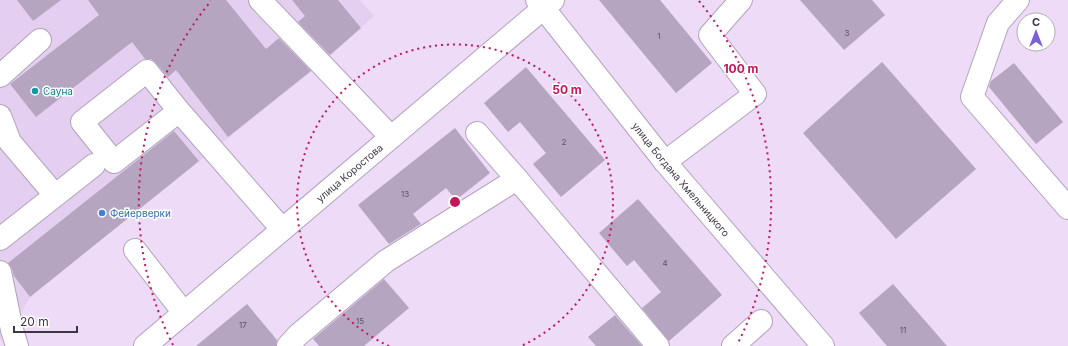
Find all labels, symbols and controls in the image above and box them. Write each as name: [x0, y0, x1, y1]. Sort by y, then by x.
north arrow: [1016, 12, 1056, 52]
text: С: [1032, 15, 1040, 29]
house number: 3: [845, 28, 850, 38]
house number: 1: [657, 31, 661, 41]
text: 100 m: [723, 61, 759, 76]
text: 50 m: [552, 82, 582, 97]
place label: Сауна: [43, 85, 73, 97]
marker: Сауна: [30, 86, 40, 96]
street label: улица Богдана Хмельницкого: [630, 120, 732, 239]
house number: 2: [562, 137, 567, 147]
street label: улица Коростова: [314, 141, 385, 204]
house number: 13: [401, 189, 409, 199]
centre of rings: [448, 195, 462, 209]
place label: Фейерверки: [110, 207, 171, 219]
marker: Фейерверки: [97, 208, 107, 218]
house number: 4: [662, 258, 668, 268]
scale bar: [14, 308, 77, 334]
text: 20 m: [20, 314, 49, 329]
house number: 15: [356, 316, 364, 326]
house number: 17: [239, 320, 247, 330]
house number: 11: [900, 325, 906, 335]

